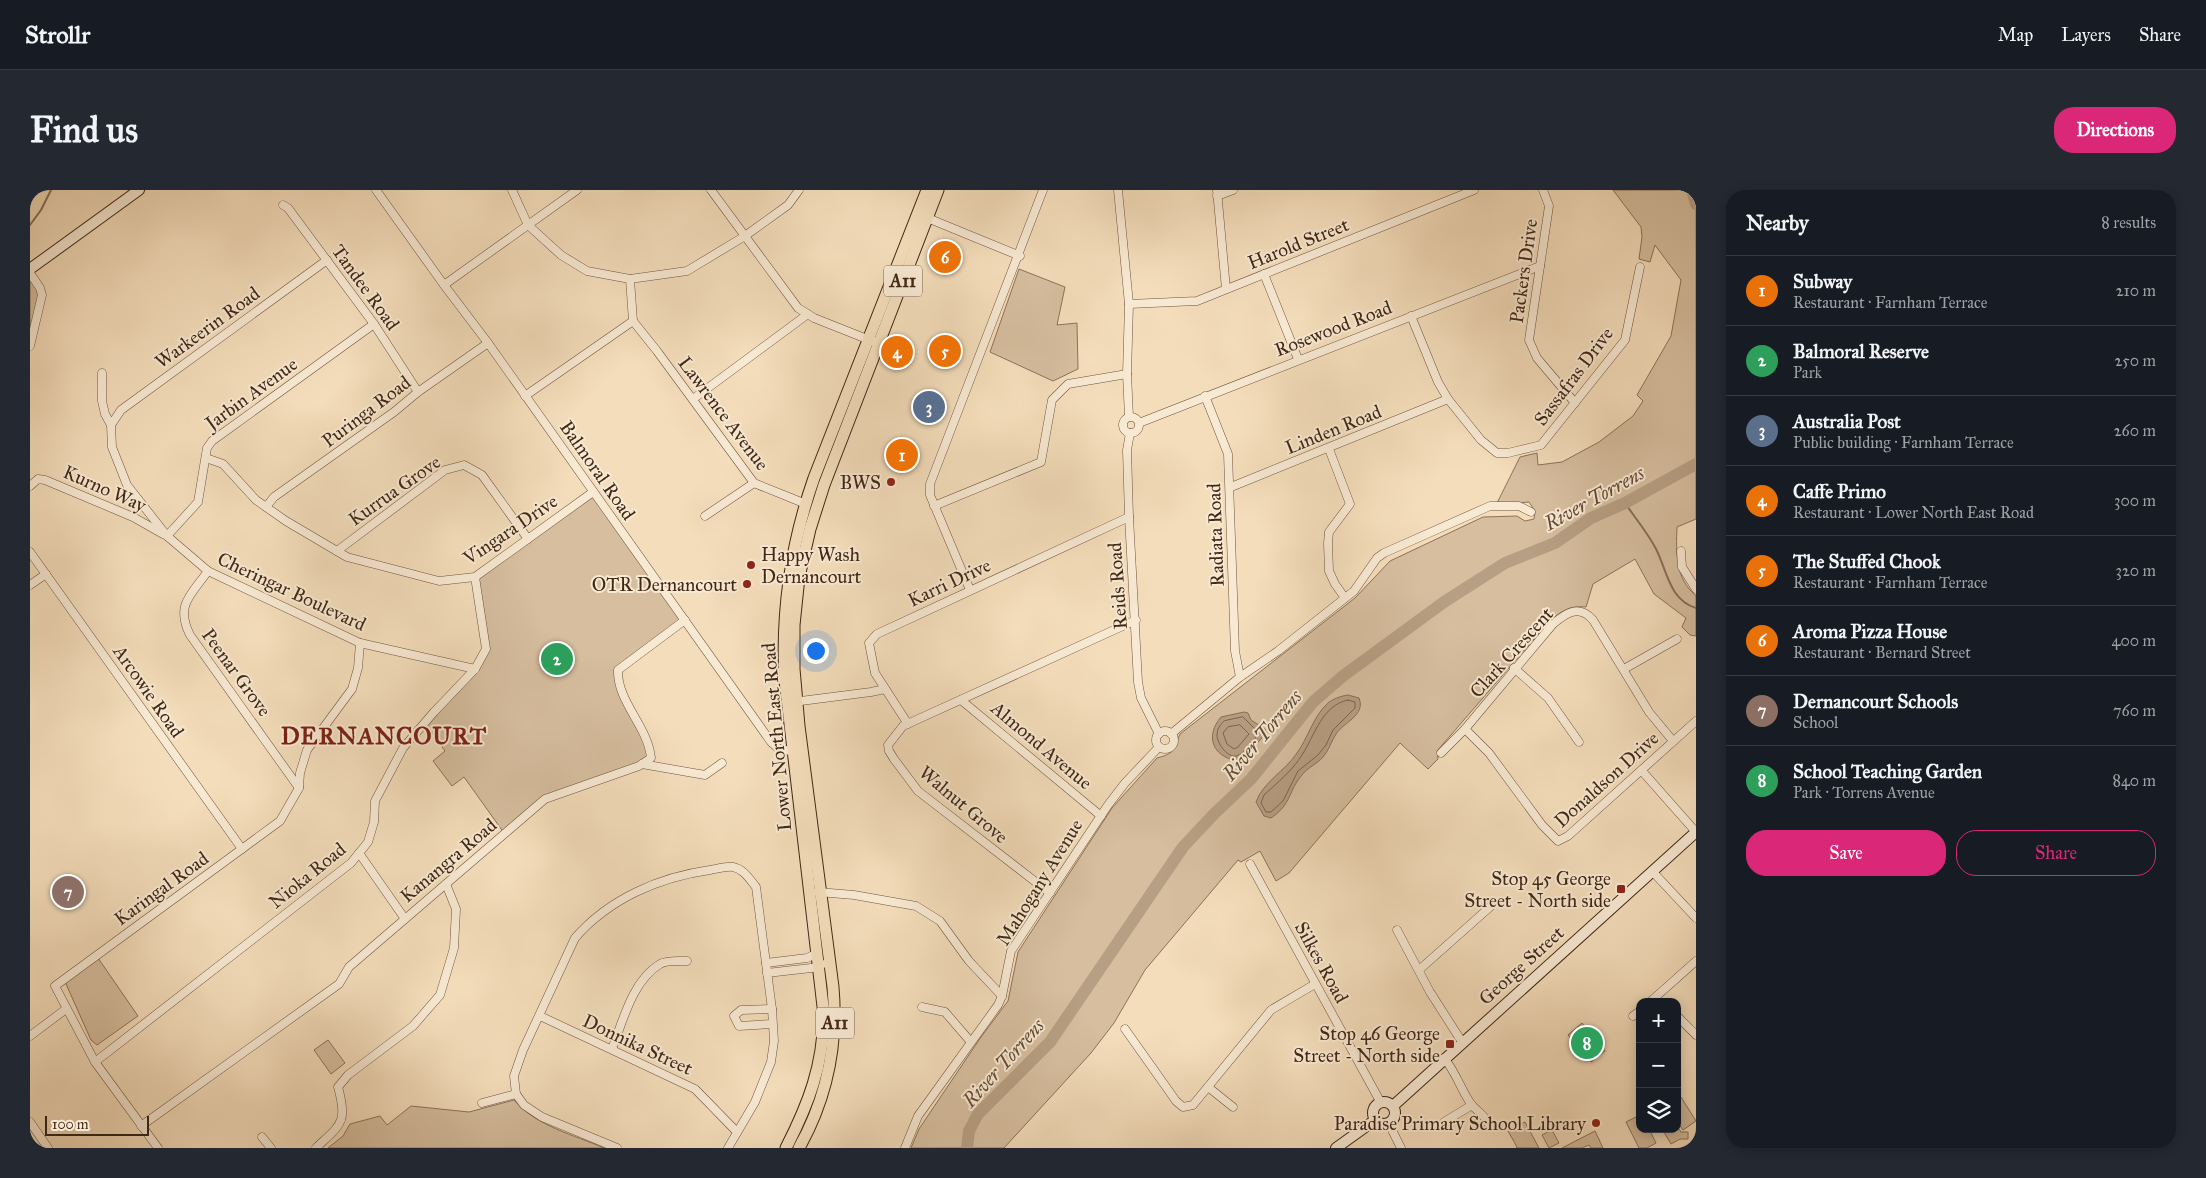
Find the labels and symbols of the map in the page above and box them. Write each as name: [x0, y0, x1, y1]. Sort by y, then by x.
street label: Harold Street: [1244, 213, 1352, 274]
street label: Packers Drive: [1505, 217, 1542, 325]
pin: 6: [929, 238, 961, 276]
street label: Tandee Road: [327, 240, 405, 335]
road number: A11: [884, 266, 922, 296]
street label: Warkeerin Road: [150, 281, 265, 373]
street label: Rosewood Road: [1271, 295, 1395, 361]
street label: Sassafras Drive: [1529, 322, 1618, 430]
pin: 5: [929, 332, 961, 370]
pin: 4: [881, 333, 913, 371]
street label: Jarbin Avenue: [199, 352, 302, 436]
street label: Lawrence Avenue: [673, 352, 774, 475]
street label: Puringa Road: [317, 370, 416, 453]
pin: 3: [913, 388, 945, 426]
street label: Linden Road: [1282, 400, 1385, 459]
street label: Balmoral Road: [555, 416, 641, 525]
pin: 1: [886, 436, 918, 474]
street label: Kurrua Grove: [344, 450, 445, 531]
street label: Kurno Way: [60, 460, 151, 517]
water label: River Torrens: [1539, 460, 1649, 536]
place label: BWS: [840, 471, 881, 494]
marker: BWS: [885, 476, 897, 488]
street label: Radiata Road: [1202, 482, 1229, 587]
street label: Vingara Drive: [458, 489, 562, 571]
street label: Reids Road: [1103, 541, 1132, 630]
place label: Happy Wash Dernancourt: [761, 543, 862, 588]
street label: Cheringar Boulevard: [214, 547, 370, 637]
street label: Karri Drive: [904, 553, 994, 612]
marker: Happy Wash Dernancourt: [745, 559, 757, 571]
place label: OTR Dernancourt: [592, 573, 737, 596]
marker: OTR Dernancourt: [741, 578, 753, 590]
street label: Clark Crescent: [1465, 602, 1558, 702]
street label: Peenar Grove: [197, 624, 276, 721]
your location: [803, 638, 829, 664]
street label: Arcowie Road: [108, 640, 189, 742]
pin: 2: [541, 640, 573, 678]
street label: Lower North East Road: [757, 641, 796, 832]
water label: River Torrens: [1217, 684, 1308, 786]
street label: Almond Avenue: [986, 696, 1097, 794]
district label: DERNANCOURT: [281, 721, 487, 751]
street label: Donaldson Drive: [1549, 726, 1663, 832]
street label: Walnut Grove: [915, 761, 1013, 848]
street label: Kanangra Road: [395, 813, 502, 908]
street label: Mahogany Avenue: [991, 815, 1088, 950]
street label: Nioka Road: [264, 837, 351, 913]
street label: Karingal Road: [110, 846, 214, 931]
place label: Stop 45 George Street - North side: [1464, 867, 1611, 912]
pin: 7: [52, 873, 84, 911]
marker: Stop 45 George Street - North side: [1615, 883, 1627, 895]
street label: Silkes Road: [1290, 918, 1354, 1007]
street label: George Street: [1474, 921, 1570, 1010]
road number: A11: [816, 1008, 854, 1038]
street label: Donnika Street: [579, 1009, 697, 1080]
water label: River Torrens: [956, 1013, 1050, 1113]
place label: Stop 46 George Street - North side: [1293, 1022, 1440, 1067]
pin: 8: [1571, 1024, 1603, 1062]
marker: Stop 46 George Street - North side: [1444, 1038, 1456, 1050]
place label: Paradise Primary School Library: [1334, 1112, 1587, 1135]
scale bar: [45, 1113, 149, 1136]
marker: Paradise Primary School Library: [1590, 1117, 1602, 1129]

